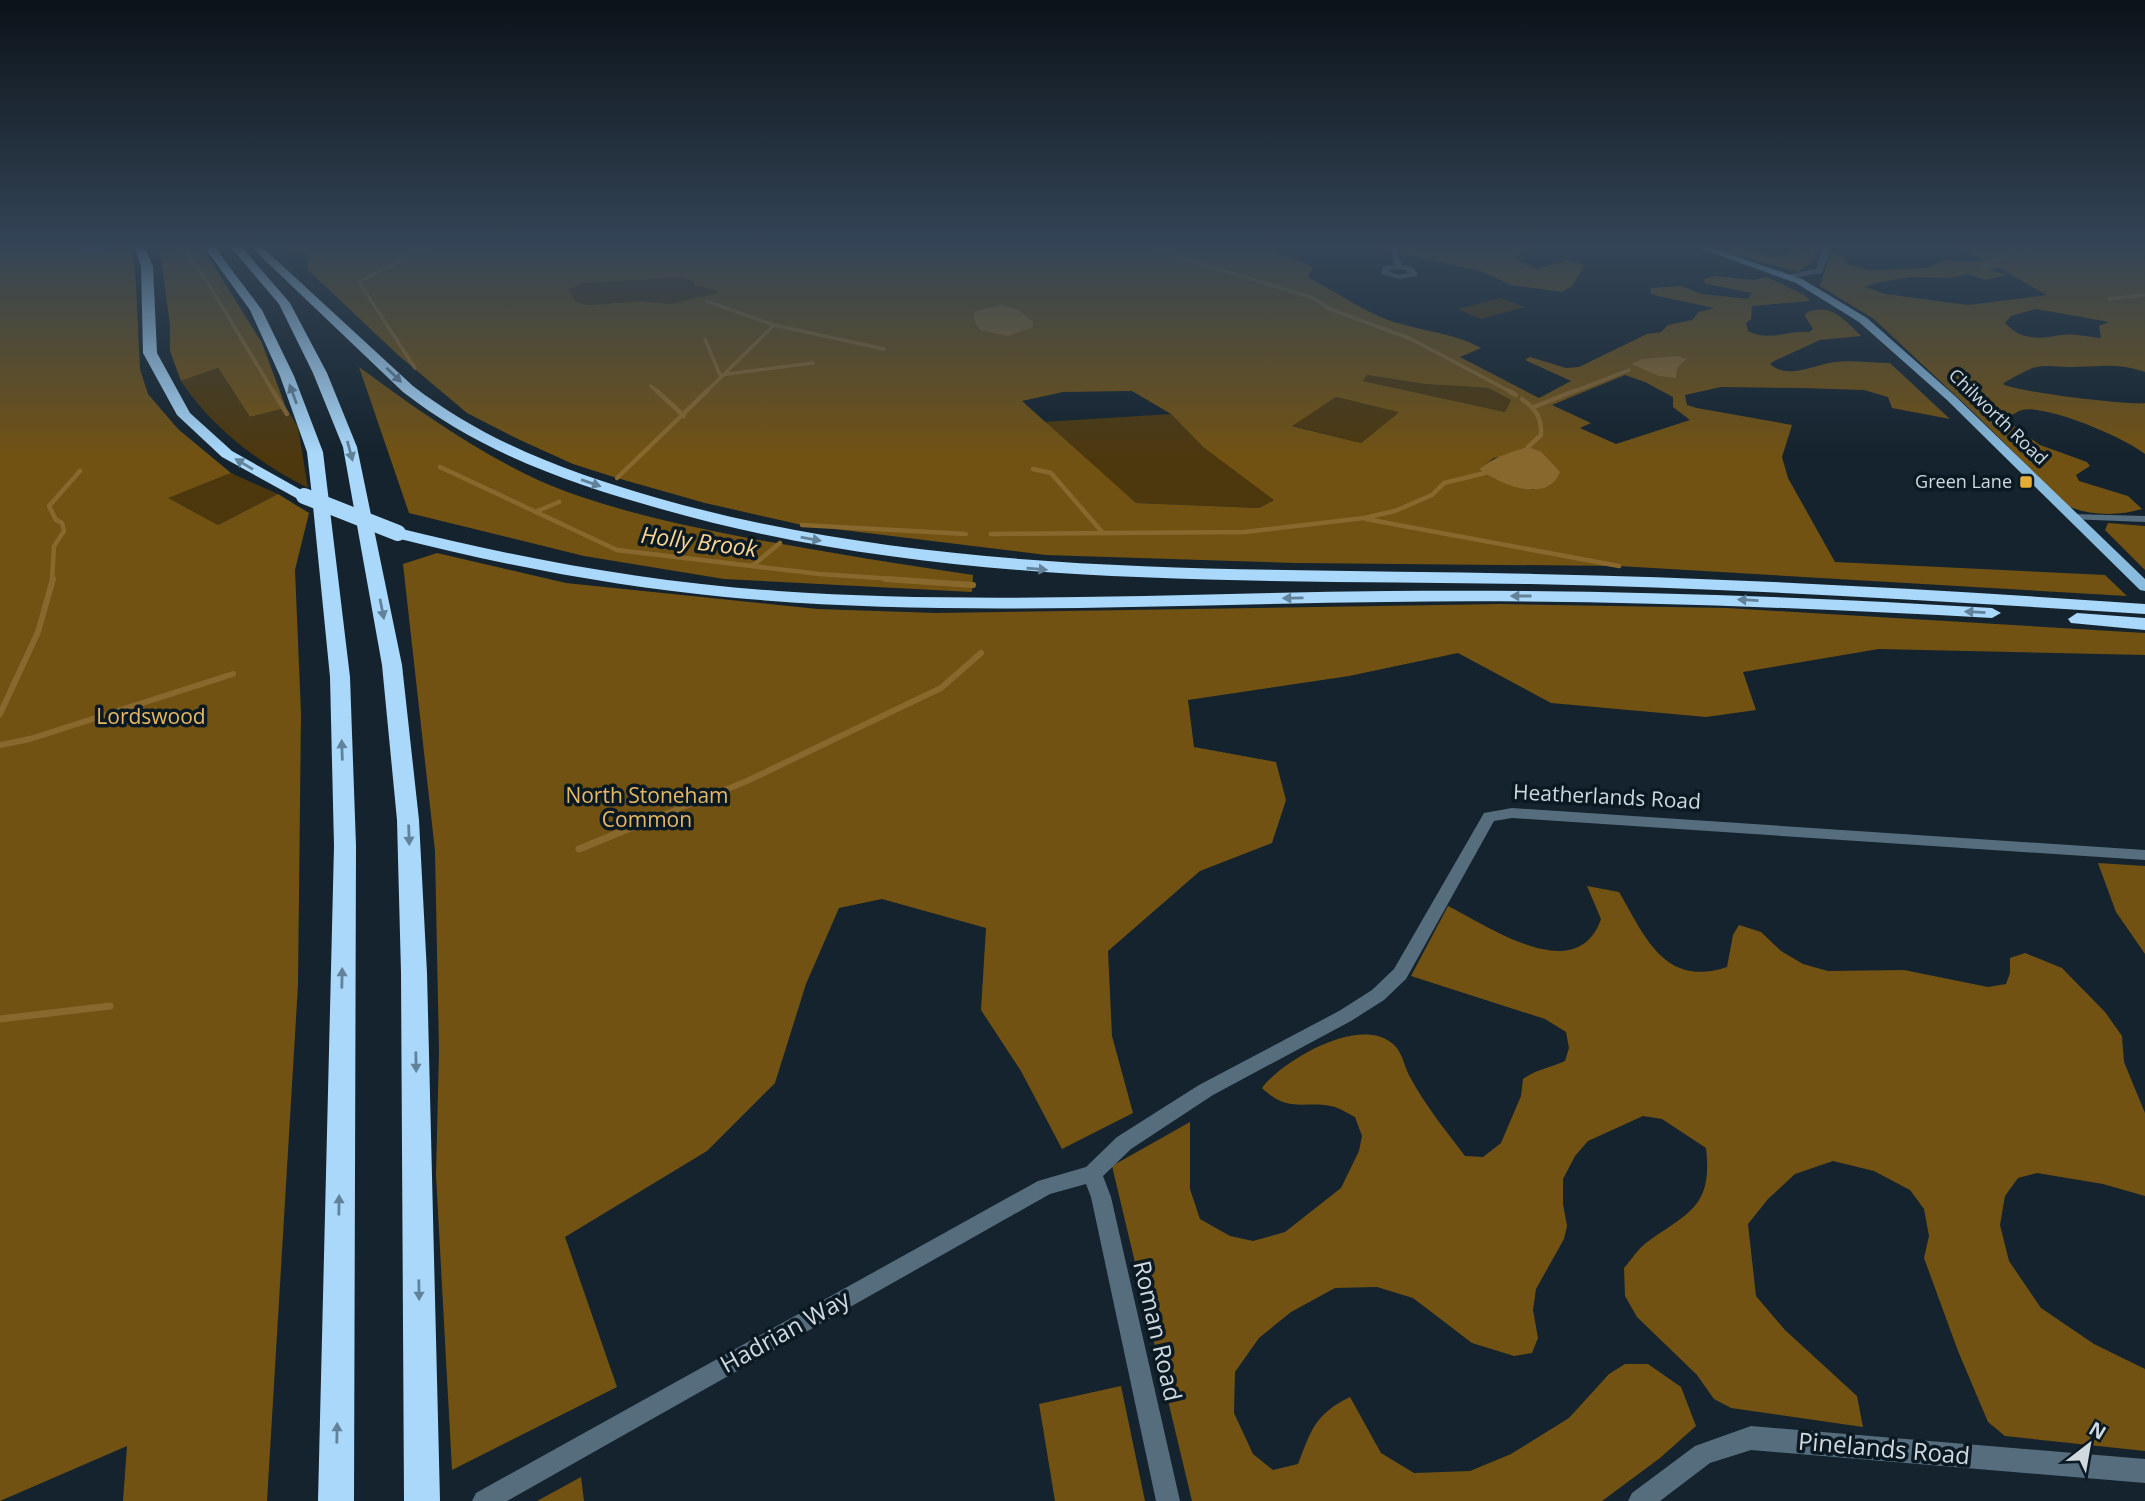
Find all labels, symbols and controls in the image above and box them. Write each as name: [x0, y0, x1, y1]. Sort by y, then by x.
street label: Chilworth Road: [1944, 363, 2053, 470]
one-way arrow: [385, 366, 402, 382]
one-way arrow: [288, 383, 299, 404]
one-way arrow: [345, 440, 356, 462]
one-way arrow: [234, 458, 253, 471]
place label: Green Lane: [1915, 469, 2012, 493]
marker: Green Lane: [2018, 474, 2034, 490]
one-way arrow: [581, 478, 602, 489]
water label: Holly Brook: [639, 518, 760, 564]
one-way arrow: [800, 534, 822, 545]
one-way arrow: [1026, 564, 1048, 575]
one-way arrow: [1509, 590, 1531, 602]
one-way arrow: [1282, 592, 1304, 603]
one-way arrow: [1737, 595, 1759, 606]
one-way arrow: [376, 598, 387, 620]
one-way arrow: [1964, 606, 1986, 617]
park label: Lordswood: [96, 702, 206, 730]
one-way arrow: [337, 739, 348, 761]
street label: Heatherlands Road: [1512, 777, 1702, 815]
park label: North Stoneham Common: [565, 781, 729, 833]
one-way arrow: [403, 824, 414, 846]
one-way arrow: [337, 967, 348, 989]
one-way arrow: [410, 1052, 422, 1074]
one-way arrow: [334, 1194, 345, 1216]
street label: Roman Road: [1126, 1257, 1191, 1404]
one-way arrow: [413, 1279, 425, 1301]
street label: Hadrian Way: [714, 1281, 856, 1380]
north arrow: [2054, 1410, 2124, 1480]
text: N: [2084, 1415, 2111, 1446]
one-way arrow: [331, 1422, 342, 1444]
street label: Pinelands Road: [1797, 1424, 1971, 1471]

